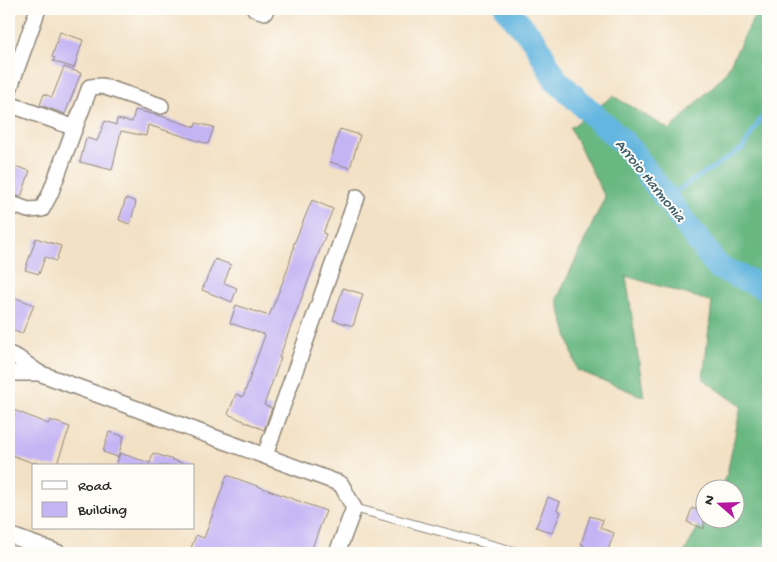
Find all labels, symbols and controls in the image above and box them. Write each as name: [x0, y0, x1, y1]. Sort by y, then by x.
water label: Arroio Harmonia: [611, 136, 689, 228]
legend: [32, 464, 195, 530]
text: Road: [78, 478, 112, 496]
north arrow: [694, 480, 744, 530]
text: N: [701, 493, 720, 508]
text: Building: [77, 502, 127, 520]

